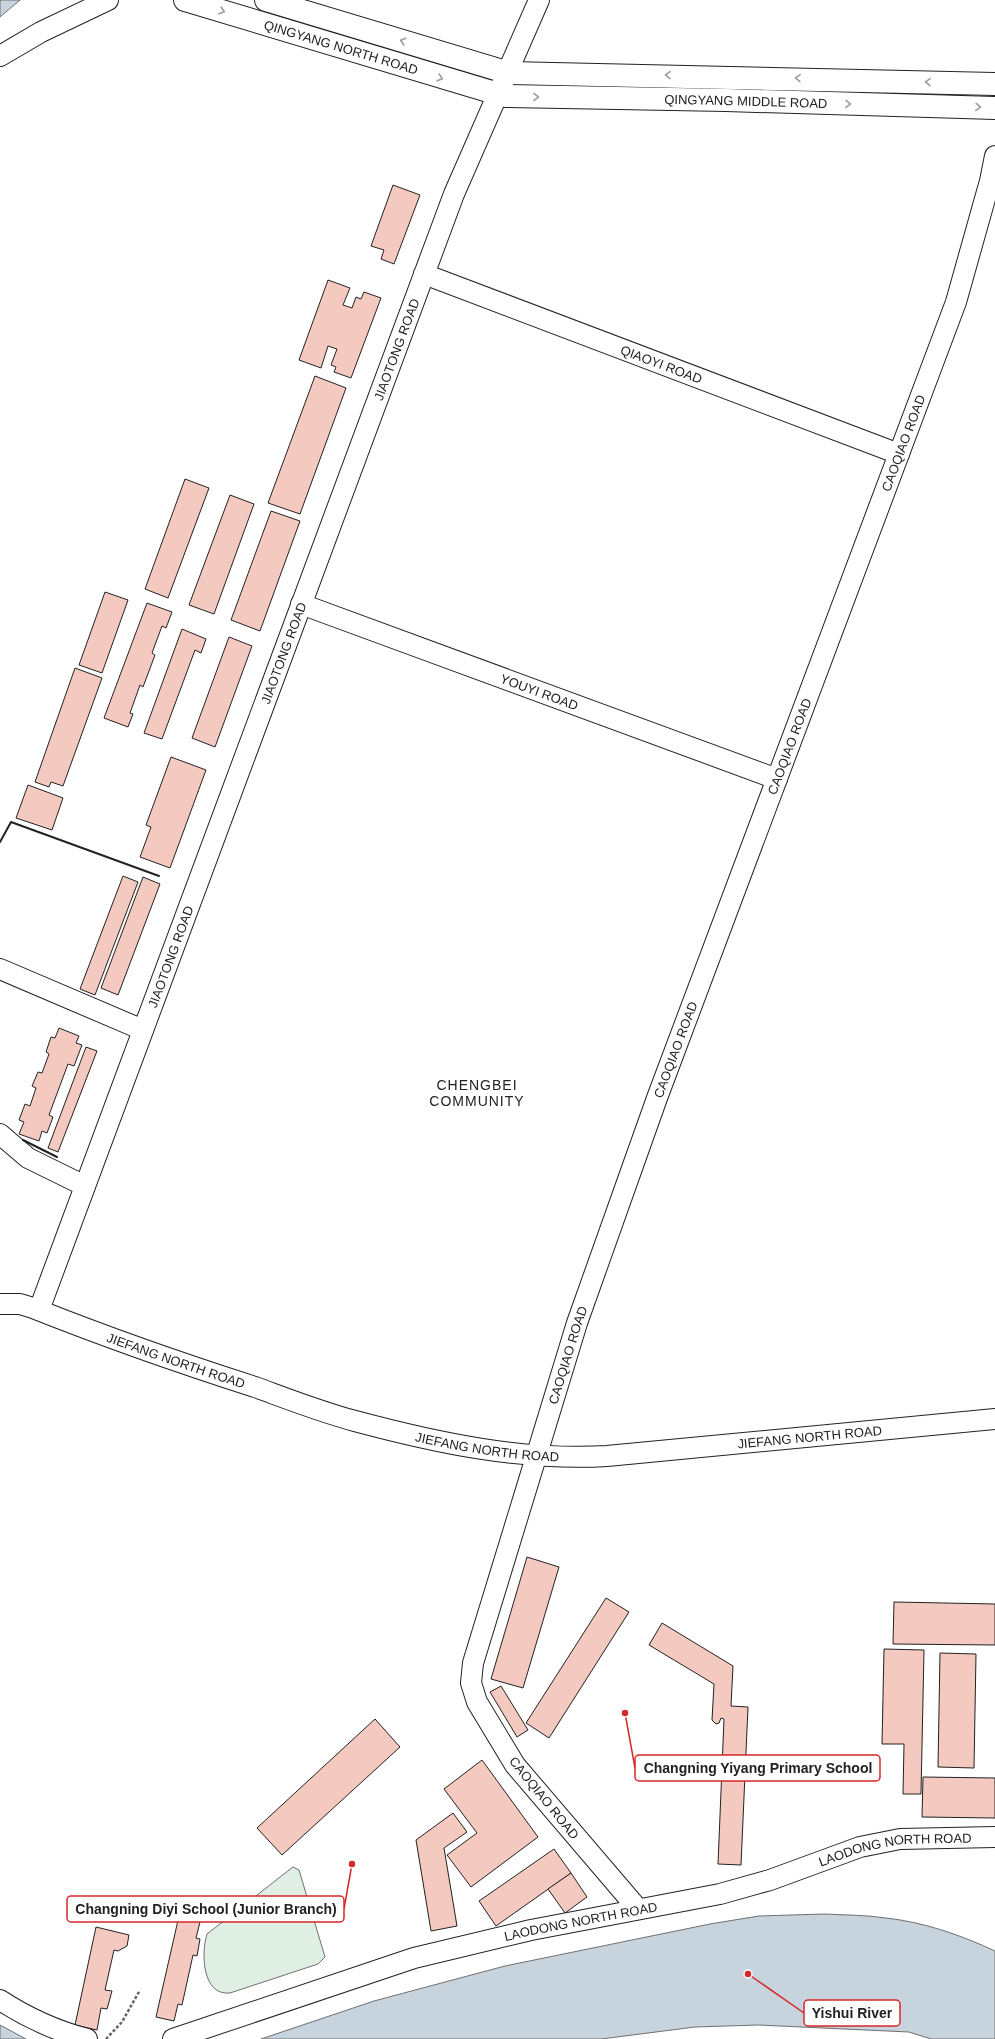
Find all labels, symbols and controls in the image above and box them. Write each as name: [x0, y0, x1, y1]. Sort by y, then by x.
one-way arrow: [219, 6, 226, 15]
street label: QINGYANG NORTH ROAD: [262, 17, 420, 77]
one-way arrow: [400, 37, 407, 46]
one-way arrow: [665, 71, 671, 79]
one-way arrow: [437, 73, 444, 82]
one-way arrow: [795, 74, 801, 82]
one-way arrow: [925, 78, 931, 86]
street label: QINGYANG MIDDLE ROAD: [664, 91, 828, 111]
one-way arrow: [533, 92, 539, 101]
one-way arrow: [845, 99, 851, 108]
one-way arrow: [975, 103, 981, 112]
street label: JIAOTONG ROAD: [370, 296, 422, 402]
street label: QIAOYI ROAD: [619, 342, 704, 386]
street label: CAOQIAO ROAD: [878, 393, 928, 493]
street label: JIAOTONG ROAD: [258, 600, 309, 706]
street label: YOUYI ROAD: [498, 671, 580, 713]
street label: CAOQIAO ROAD: [764, 696, 814, 797]
street label: JIAOTONG ROAD: [145, 904, 196, 1010]
street label: CAOQIAO ROAD: [650, 999, 700, 1100]
district label: CHENGBEI COMMUNITY: [429, 1077, 525, 1109]
street label: CAOQIAO ROAD: [545, 1304, 590, 1406]
street label: JIEFANG NORTH ROAD: [105, 1329, 247, 1391]
street label: JIEFANG NORTH ROAD: [737, 1422, 883, 1451]
street label: JIEFANG NORTH ROAD: [414, 1429, 559, 1464]
street label: CAOQIAO ROAD: [506, 1754, 582, 1842]
callout: Changning Yiyang Primary School: [635, 1755, 880, 1781]
text: Changning Yiyang Primary School: [644, 1760, 872, 1776]
street label: LAODONG NORTH ROAD: [816, 1830, 972, 1869]
callout: Changning Diyi School (Junior Branch): [67, 1896, 344, 1922]
street label: LAODONG NORTH ROAD: [503, 1899, 659, 1944]
text: Changning Diyi School (Junior Branch): [75, 1901, 337, 1917]
callout: Yishui River: [804, 2000, 900, 2026]
text: Yishui River: [812, 2005, 893, 2021]

